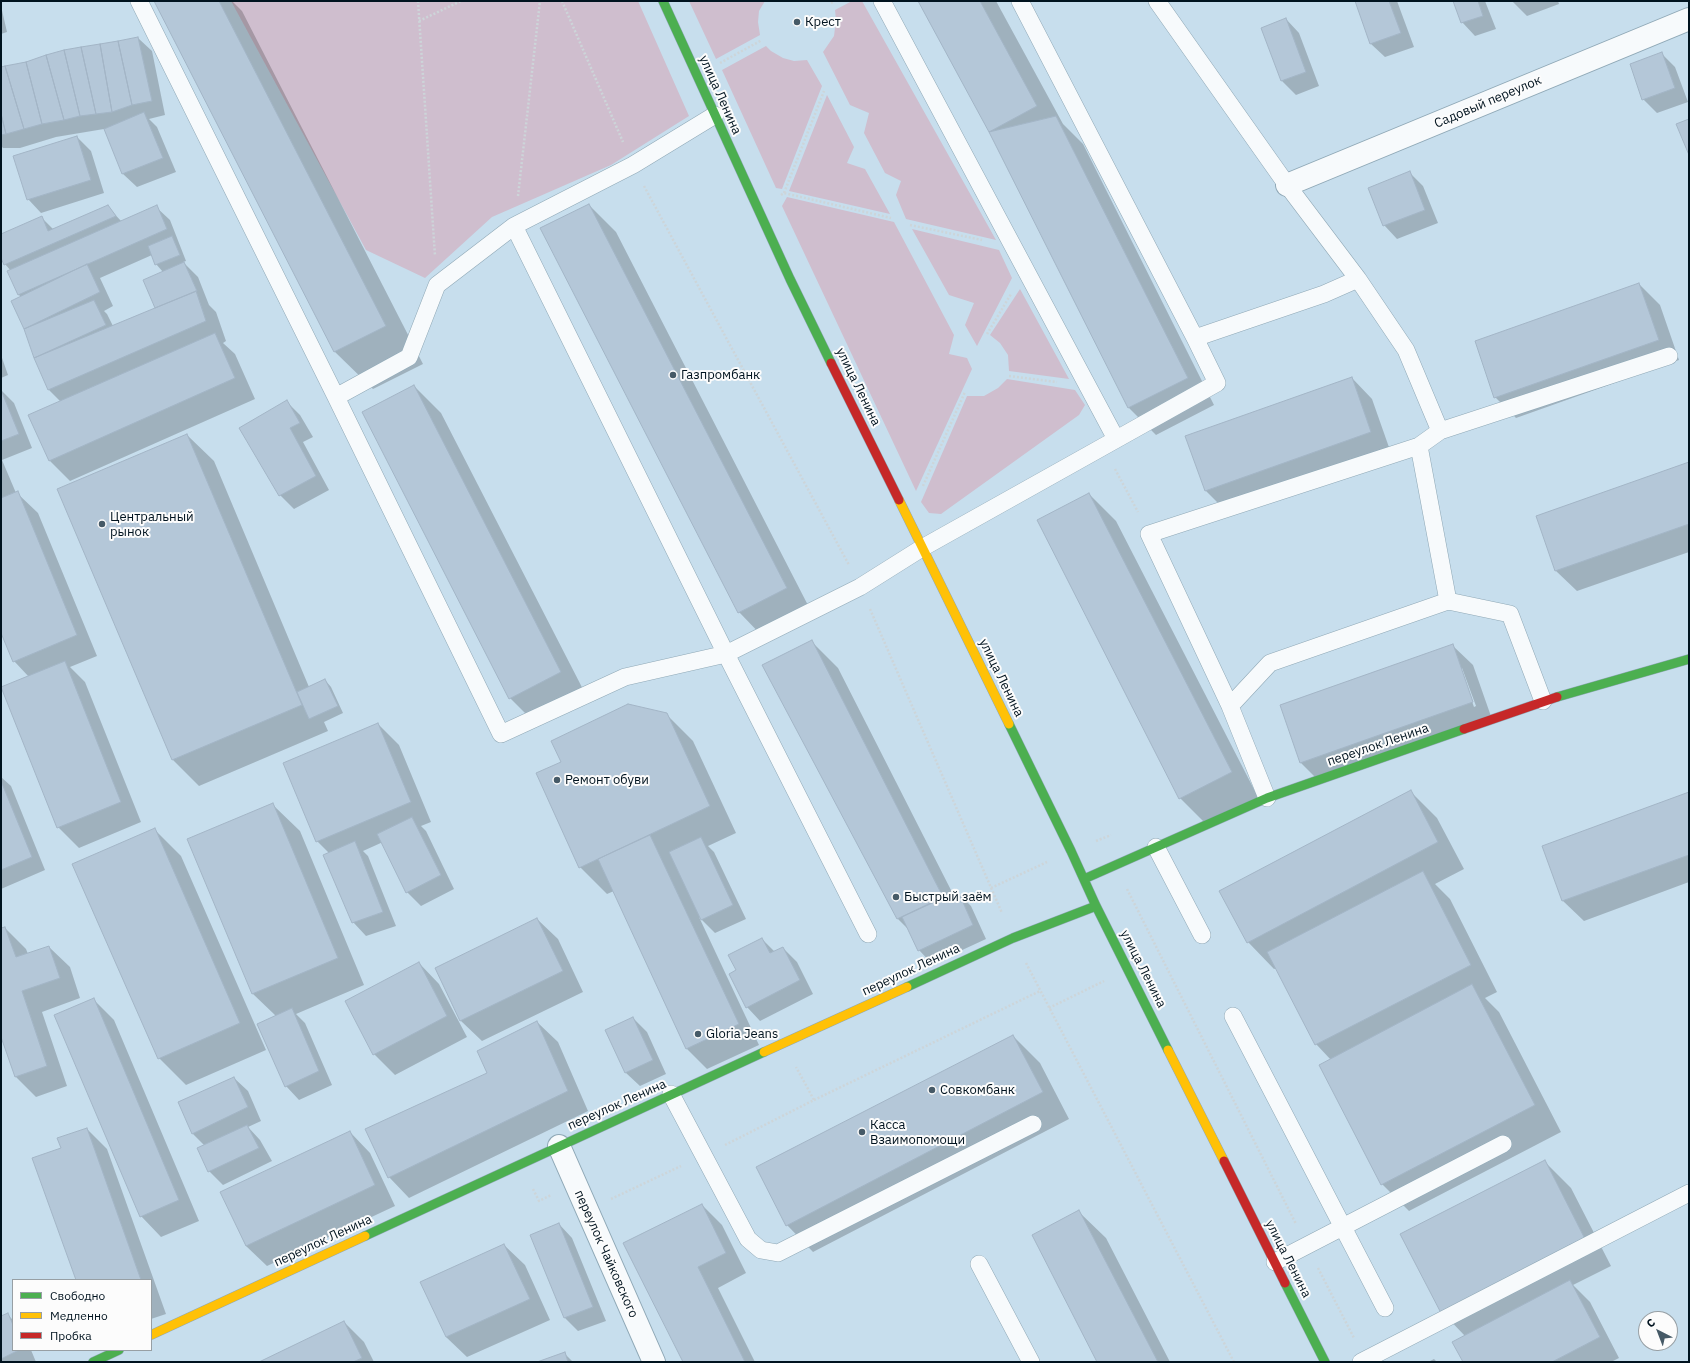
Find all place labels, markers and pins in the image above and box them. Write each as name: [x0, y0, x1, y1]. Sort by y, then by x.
place label: Крест: [805, 14, 841, 30]
marker: Крест: [792, 17, 802, 27]
place label: Газпромбанк: [681, 367, 760, 383]
marker: Газпромбанк: [668, 370, 678, 380]
place label: Центральный рынок: [110, 509, 194, 540]
marker: Центральный рынок: [97, 519, 107, 529]
place label: Ремонт обуви: [565, 772, 649, 788]
marker: Ремонт обуви: [552, 775, 562, 785]
place label: Быстрый заём: [904, 889, 992, 905]
marker: Быстрый заём: [891, 892, 901, 902]
place label: Gloria Jeans: [706, 1026, 778, 1042]
marker: Gloria Jeans: [693, 1029, 703, 1039]
place label: Совкомбанк: [940, 1082, 1015, 1098]
marker: Совкомбанк: [927, 1085, 937, 1095]
place label: Касса Взаимопомощи: [870, 1117, 965, 1148]
marker: Касса Взаимопомощи: [857, 1127, 867, 1137]

